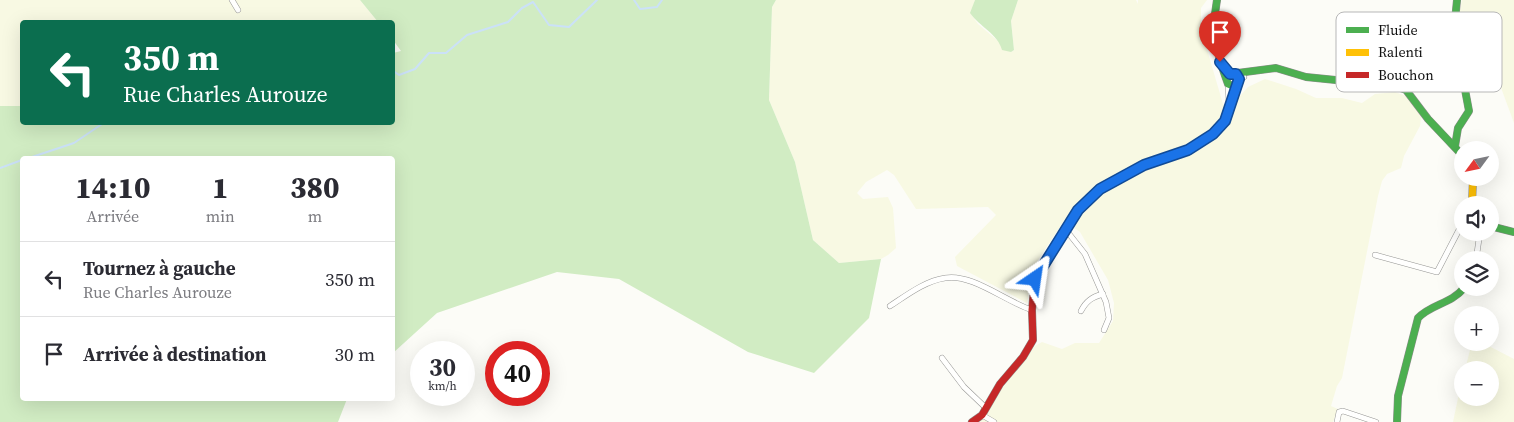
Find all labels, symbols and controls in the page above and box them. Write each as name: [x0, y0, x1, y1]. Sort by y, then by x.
pin: [1199, 11, 1241, 62]
legend: [1336, 12, 1502, 92]
icon: arrive: [1206, 18, 1234, 46]
text: Fluide: [1378, 20, 1418, 40]
text: 350 m: [123, 34, 219, 82]
icon: left: [40, 40, 105, 105]
text: Ralenti: [1378, 42, 1423, 62]
text: Bouchon: [1378, 65, 1434, 85]
text: Rue Charles Aurouze: [123, 79, 328, 109]
north arrow: [1454, 141, 1499, 186]
map controls: [1454, 141, 1499, 406]
text: 14:10: [75, 167, 150, 208]
text: 1: [212, 167, 229, 208]
text: 380: [290, 167, 340, 208]
button: sound: [1454, 196, 1499, 241]
text: Arrivée: [87, 205, 139, 227]
text: min: [206, 205, 235, 227]
text: m: [308, 205, 322, 227]
button: layers: [1454, 251, 1499, 296]
position arrow: [1008, 252, 1060, 304]
text: Tournez à gauche: [83, 255, 236, 281]
icon: left: [40, 265, 68, 293]
text: 350 m: [325, 266, 375, 292]
text: Rue Charles Aurouze: [83, 281, 232, 303]
button: +: [1454, 306, 1499, 351]
icon: arrive: [40, 340, 68, 368]
text: Arrivée à destination: [83, 341, 266, 367]
text: 30 m: [334, 341, 375, 367]
speed limit sign: 40: [485, 341, 550, 406]
text: 30: [429, 350, 456, 384]
button: −: [1454, 361, 1499, 406]
text: km/h: [428, 378, 457, 394]

